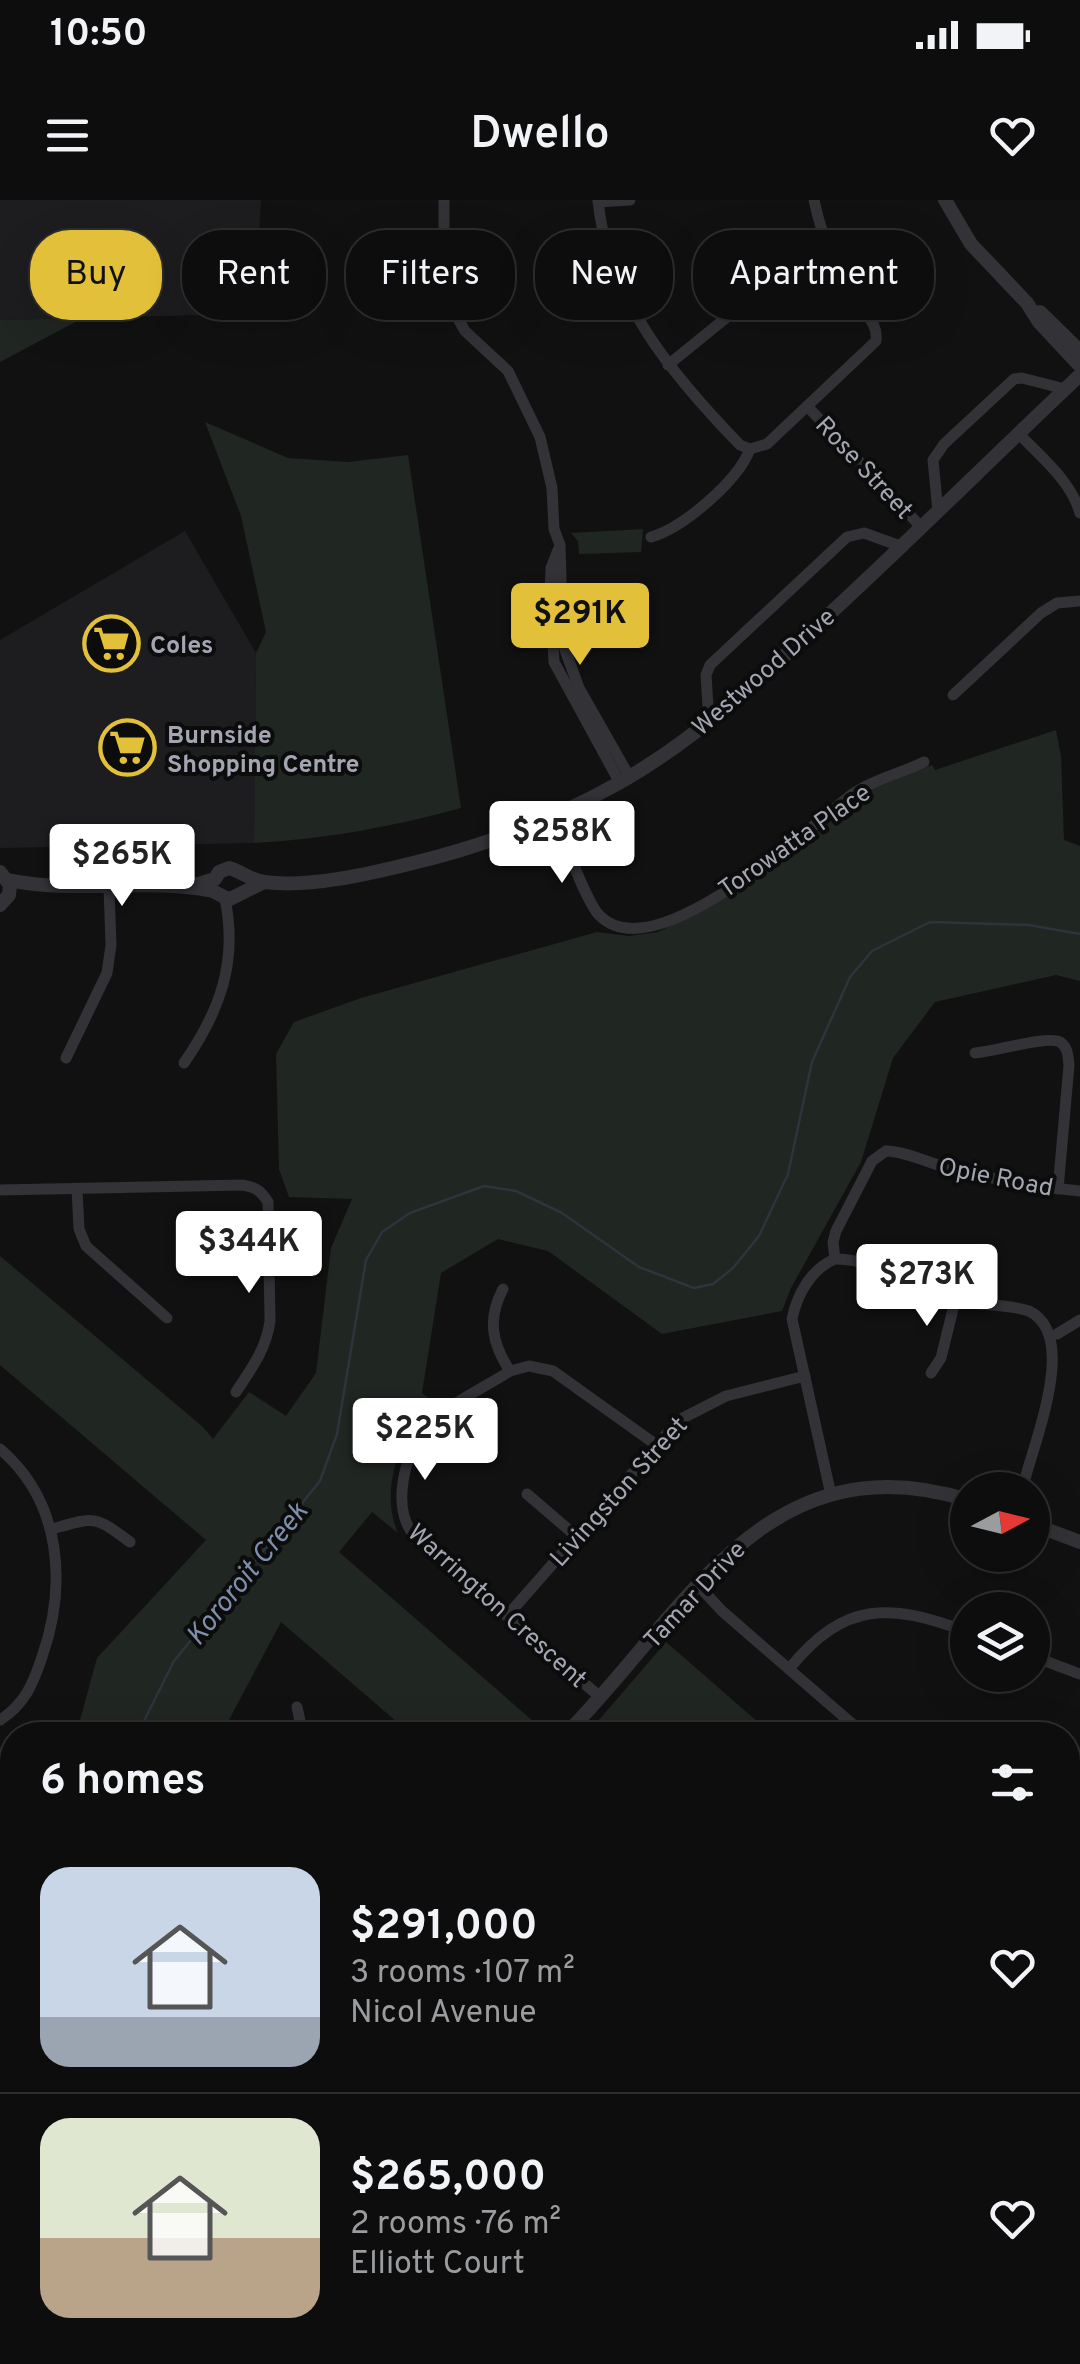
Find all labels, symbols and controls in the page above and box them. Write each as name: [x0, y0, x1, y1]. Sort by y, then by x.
text: 10:50: [50, 11, 148, 60]
text: Dwello: [470, 107, 610, 164]
icon: menu: [40, 108, 95, 163]
icon: heart: [985, 108, 1040, 163]
chip: Buy: [30, 230, 162, 320]
chip: Rent: [182, 230, 326, 320]
chip: Filters: [346, 230, 515, 320]
chip: New: [535, 230, 673, 320]
chip: Apartment: [693, 230, 934, 320]
street label: Rose Street: [807, 411, 919, 527]
pin: $291K: [510, 583, 650, 668]
text: $291K: [533, 595, 627, 635]
street label: Westwood Drive: [687, 602, 843, 744]
supermarket icon: Coles: [81, 614, 141, 674]
place label: Coles: [150, 631, 213, 663]
supermarket icon: Burnside Shopping Centre: [98, 718, 158, 778]
place label: Burnside Shopping Centre: [167, 721, 359, 782]
street label: Torowatta Place: [713, 778, 878, 907]
pin: $258K: [492, 801, 632, 886]
text: $258K: [511, 813, 613, 853]
pin: $265K: [52, 824, 192, 909]
text: $265K: [72, 836, 172, 876]
street label: Opie Road: [935, 1152, 1055, 1206]
pin: $344K: [179, 1211, 319, 1296]
text: $344K: [198, 1223, 300, 1263]
pin: $273K: [857, 1244, 997, 1329]
text: $273K: [879, 1256, 975, 1296]
pin: $225K: [355, 1398, 495, 1483]
text: $225K: [375, 1410, 475, 1450]
street label: Livingston Street: [544, 1411, 696, 1575]
north arrow: [950, 1472, 1050, 1572]
map controls: [950, 1472, 1050, 1692]
water label: Kororoit Creek: [179, 1495, 318, 1654]
street label: Warrington Crescent: [400, 1518, 592, 1696]
street label: Tamar Drive: [638, 1535, 754, 1657]
button: layers: [950, 1592, 1050, 1692]
icon: filters: [985, 1755, 1040, 1810]
text: 6 homes: [40, 1756, 205, 1809]
text: $291,000: [350, 1901, 538, 1954]
icon: home: [120, 1907, 240, 2027]
icon: heart: [985, 1940, 1040, 1995]
text: 3 rooms · 107 m²: [350, 1954, 575, 1994]
text: Nicol Avenue: [350, 1994, 537, 2034]
text: $265,000: [350, 2152, 546, 2205]
icon: home: [120, 2158, 240, 2278]
icon: heart: [985, 2191, 1040, 2246]
text: 2 rooms · 76 m²: [350, 2205, 561, 2245]
text: Elliott Court: [350, 2245, 525, 2285]

